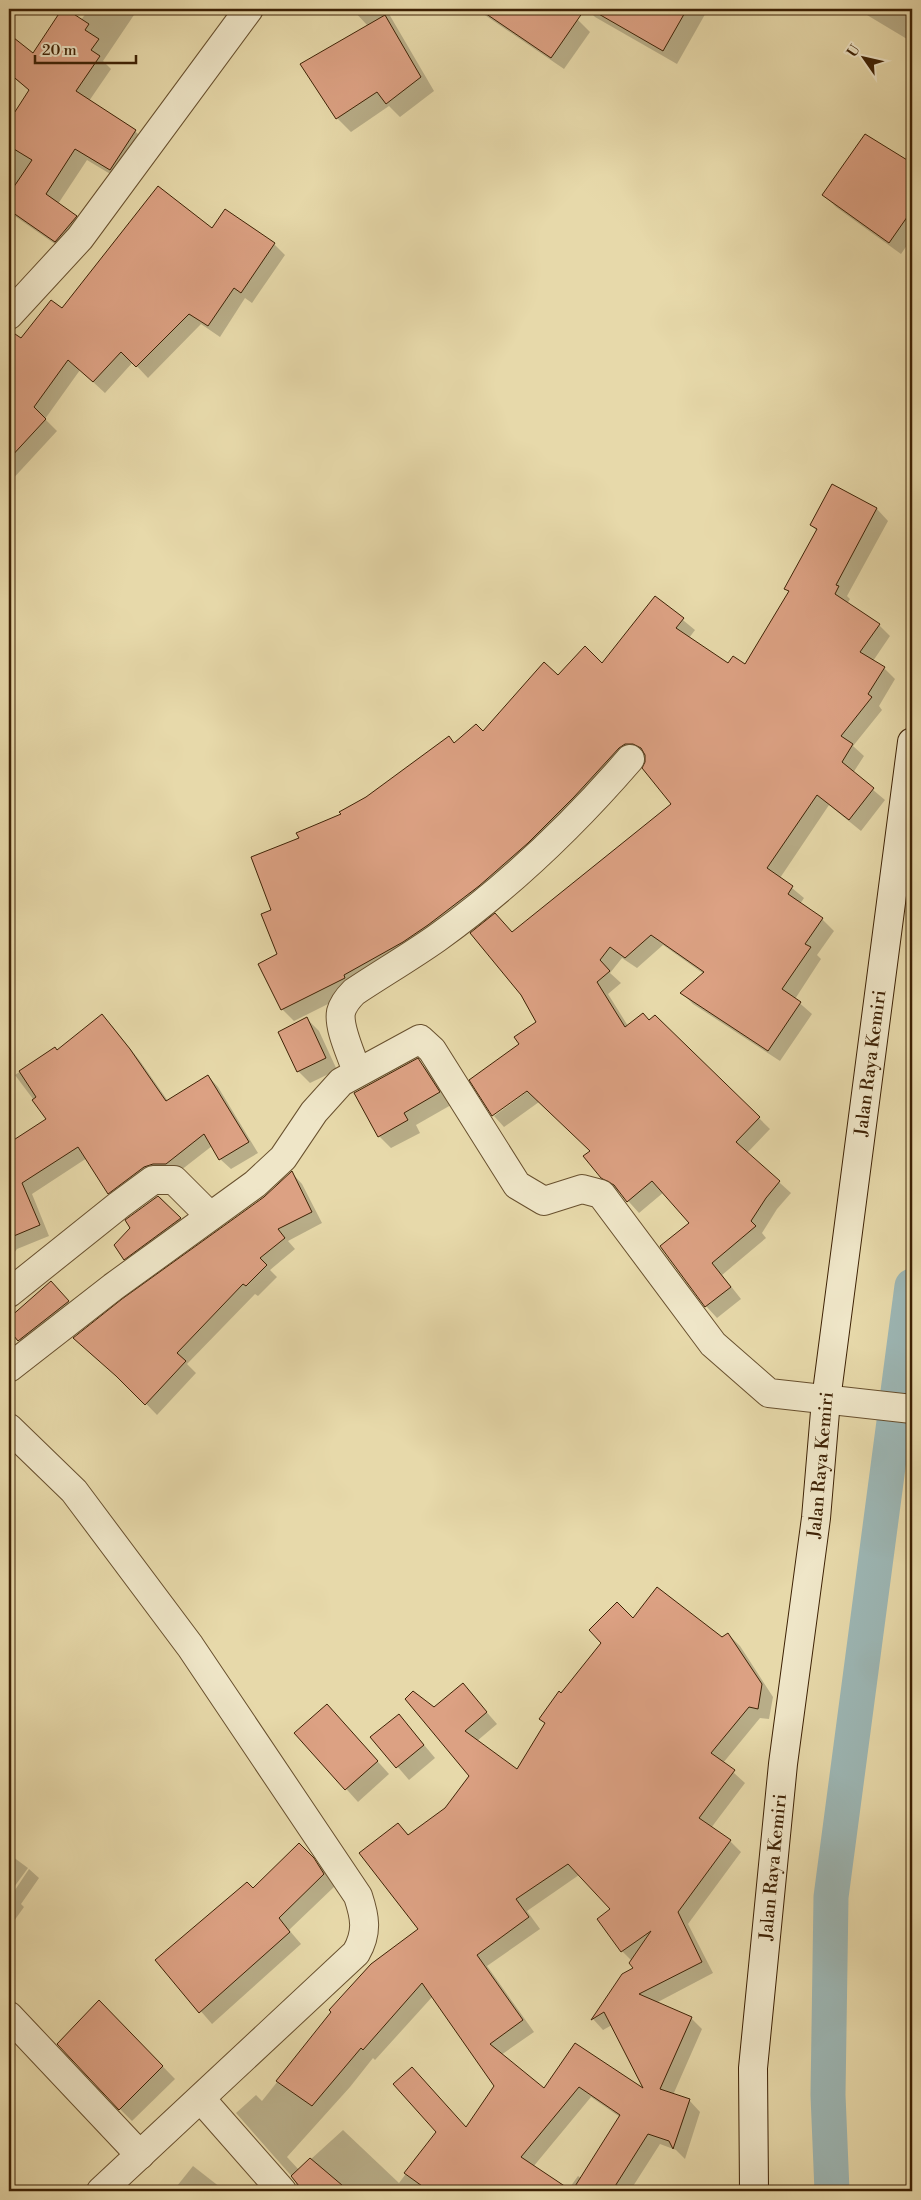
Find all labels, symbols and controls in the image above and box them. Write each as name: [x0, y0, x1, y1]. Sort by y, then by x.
scale bar: [35, 32, 136, 64]
north arrow: [838, 32, 888, 82]
text: 20 m: [42, 41, 77, 60]
text: U: [844, 42, 865, 61]
street label: Jalan Raya Kemiri: [849, 989, 891, 1138]
street label: Jalan Raya Kemiri: [802, 1390, 838, 1541]
street label: Jalan Raya Kemiri: [754, 1793, 792, 1942]

